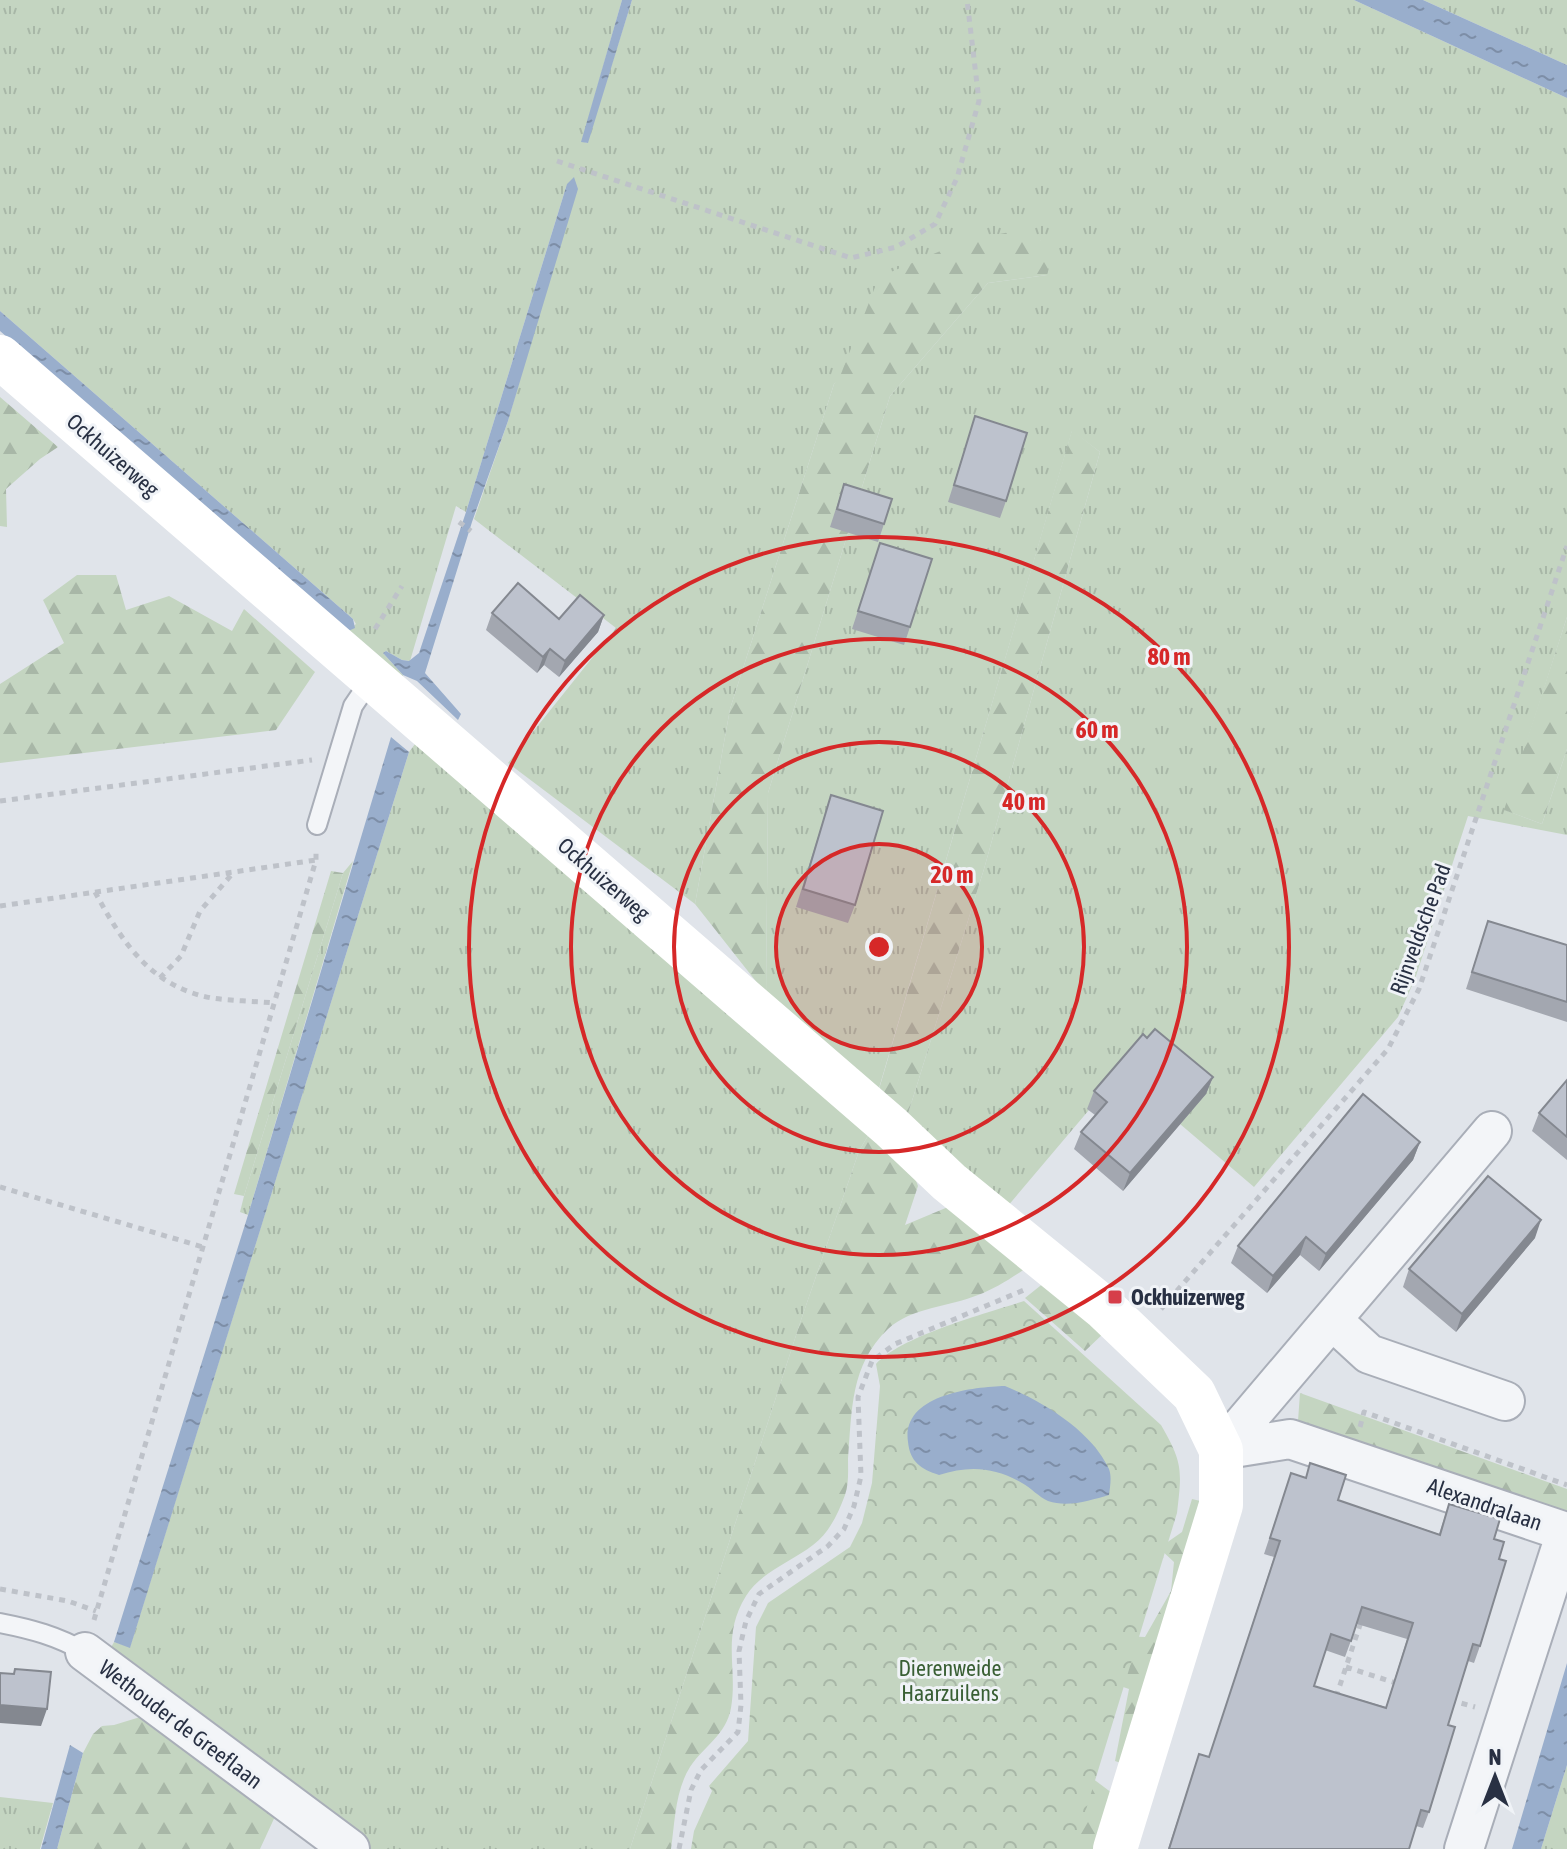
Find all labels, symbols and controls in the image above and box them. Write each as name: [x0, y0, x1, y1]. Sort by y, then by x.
street label: Ockhuizerweg: [62, 408, 165, 502]
text: 80 m: [1147, 643, 1191, 670]
text: 60 m: [1075, 716, 1119, 743]
text: 40 m: [1001, 788, 1046, 815]
street label: Ockhuizerweg: [553, 832, 656, 926]
street label: Rijnveldsche Pad: [1384, 860, 1456, 998]
text: 20 m: [930, 861, 974, 888]
centre of rings: [865, 933, 893, 961]
place label: Ockhuizerweg: [1131, 1284, 1245, 1310]
marker: Ockhuizerweg: [1106, 1288, 1124, 1306]
street label: Alexandralaan: [1424, 1472, 1546, 1536]
street label: Wethouder de Greeflaan: [94, 1654, 268, 1794]
park label: Dierenweide Haarzuilens: [899, 1655, 1001, 1706]
north arrow: [1455, 1737, 1535, 1817]
text: N: [1489, 1744, 1501, 1770]

